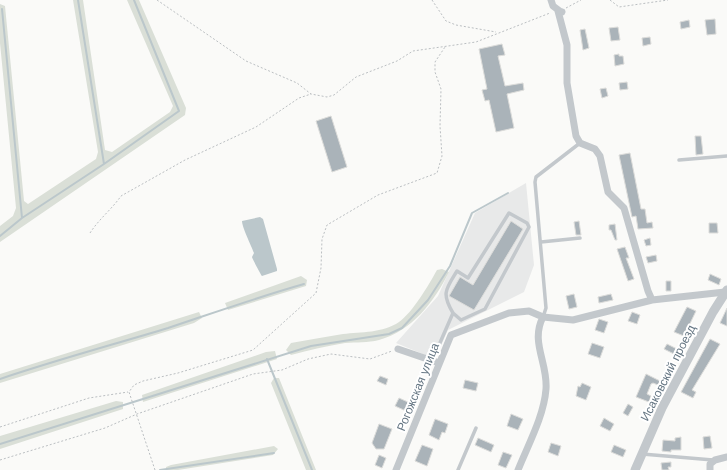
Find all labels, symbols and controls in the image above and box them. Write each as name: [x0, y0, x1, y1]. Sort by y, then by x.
street label: Исаковский проезд: [638, 323, 698, 423]
street label: Рогожская улица: [394, 341, 442, 433]

